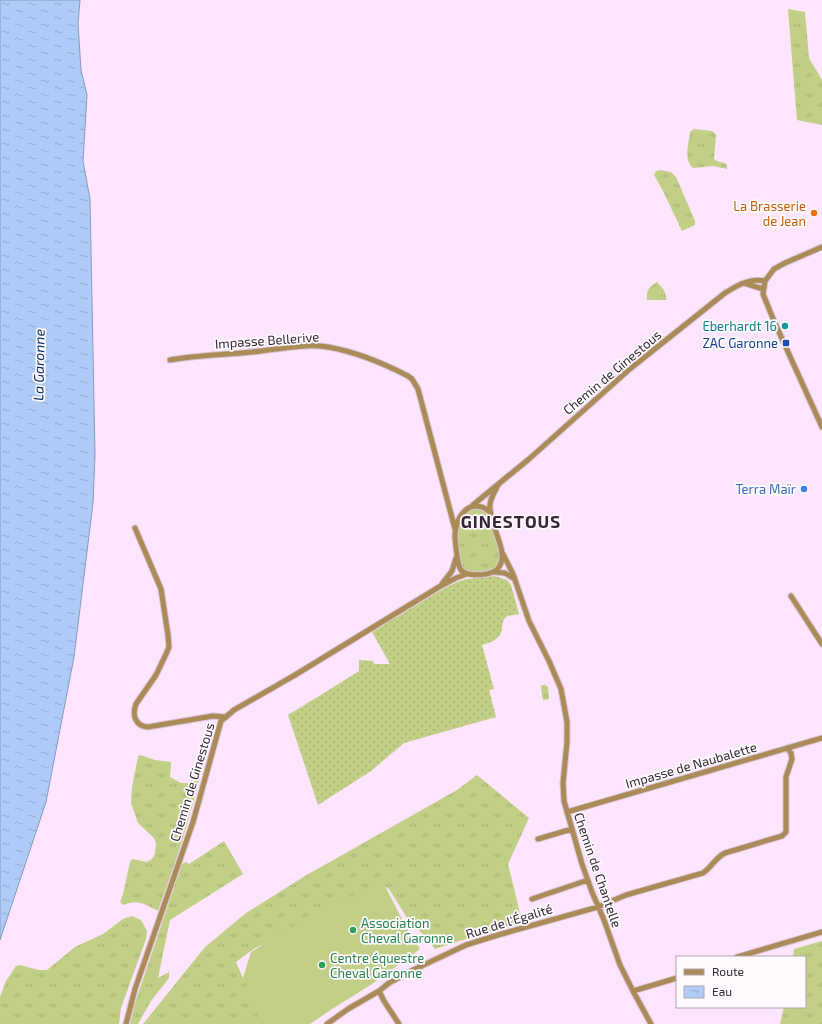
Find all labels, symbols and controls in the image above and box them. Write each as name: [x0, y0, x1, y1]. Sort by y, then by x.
place label: La Brasserie de Jean: [733, 198, 806, 229]
marker: La Brasserie de Jean: [809, 208, 819, 218]
place label: Eberhardt 16: [702, 318, 777, 334]
marker: Eberhardt 16: [780, 321, 790, 331]
street label: Chemin de Ginestous: [560, 326, 664, 418]
water label: La Garonne: [29, 328, 48, 401]
street label: Impasse Bellerive: [214, 328, 320, 352]
place label: ZAC Garonne: [702, 335, 778, 351]
marker: ZAC Garonne: [781, 338, 791, 348]
place label: Terra Maïr: [735, 481, 796, 497]
marker: Terra Maïr: [799, 484, 809, 494]
district label: GINESTOUS: [461, 511, 561, 531]
street label: Chemin de Ginestous: [166, 721, 218, 843]
street label: Impasse de Naubalette: [623, 739, 759, 791]
street label: Chemin de Chantelle: [571, 810, 625, 930]
street label: Rue de l'Égalité: [464, 899, 554, 942]
place label: Association Cheval Garonne: [361, 915, 453, 946]
marker: Association Cheval Garonne: [348, 925, 358, 935]
place label: Centre équestre Cheval Garonne: [330, 950, 424, 981]
legend: [676, 956, 806, 1008]
marker: Centre équestre Cheval Garonne: [317, 960, 327, 970]
text: Route: [712, 964, 744, 978]
text: Eau: [712, 984, 732, 998]

